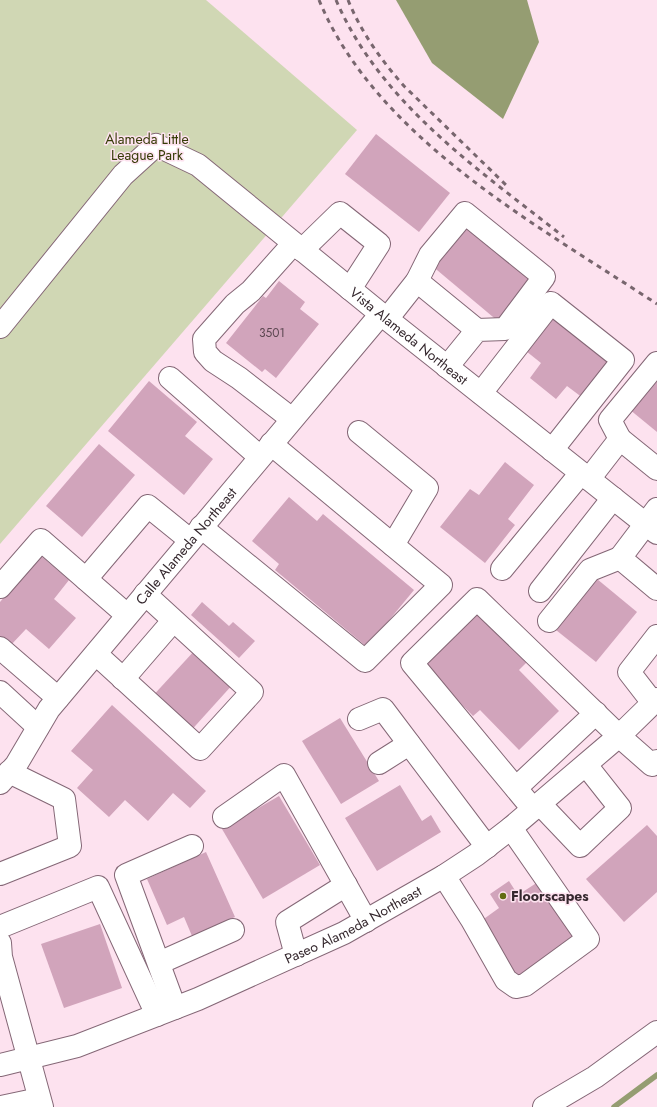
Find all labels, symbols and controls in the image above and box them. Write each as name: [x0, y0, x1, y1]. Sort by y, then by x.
park label: Alameda Little League Park: [105, 129, 189, 165]
street label: Vista Alameda Northeast: [345, 282, 473, 390]
house number: 3501: [259, 324, 285, 342]
street label: Calle Alameda Northeast: [131, 483, 242, 609]
street label: Paseo Alameda Northeast: [281, 881, 426, 969]
place label: Floorscapes: [511, 886, 589, 906]
marker: Floorscapes: [498, 891, 508, 901]

